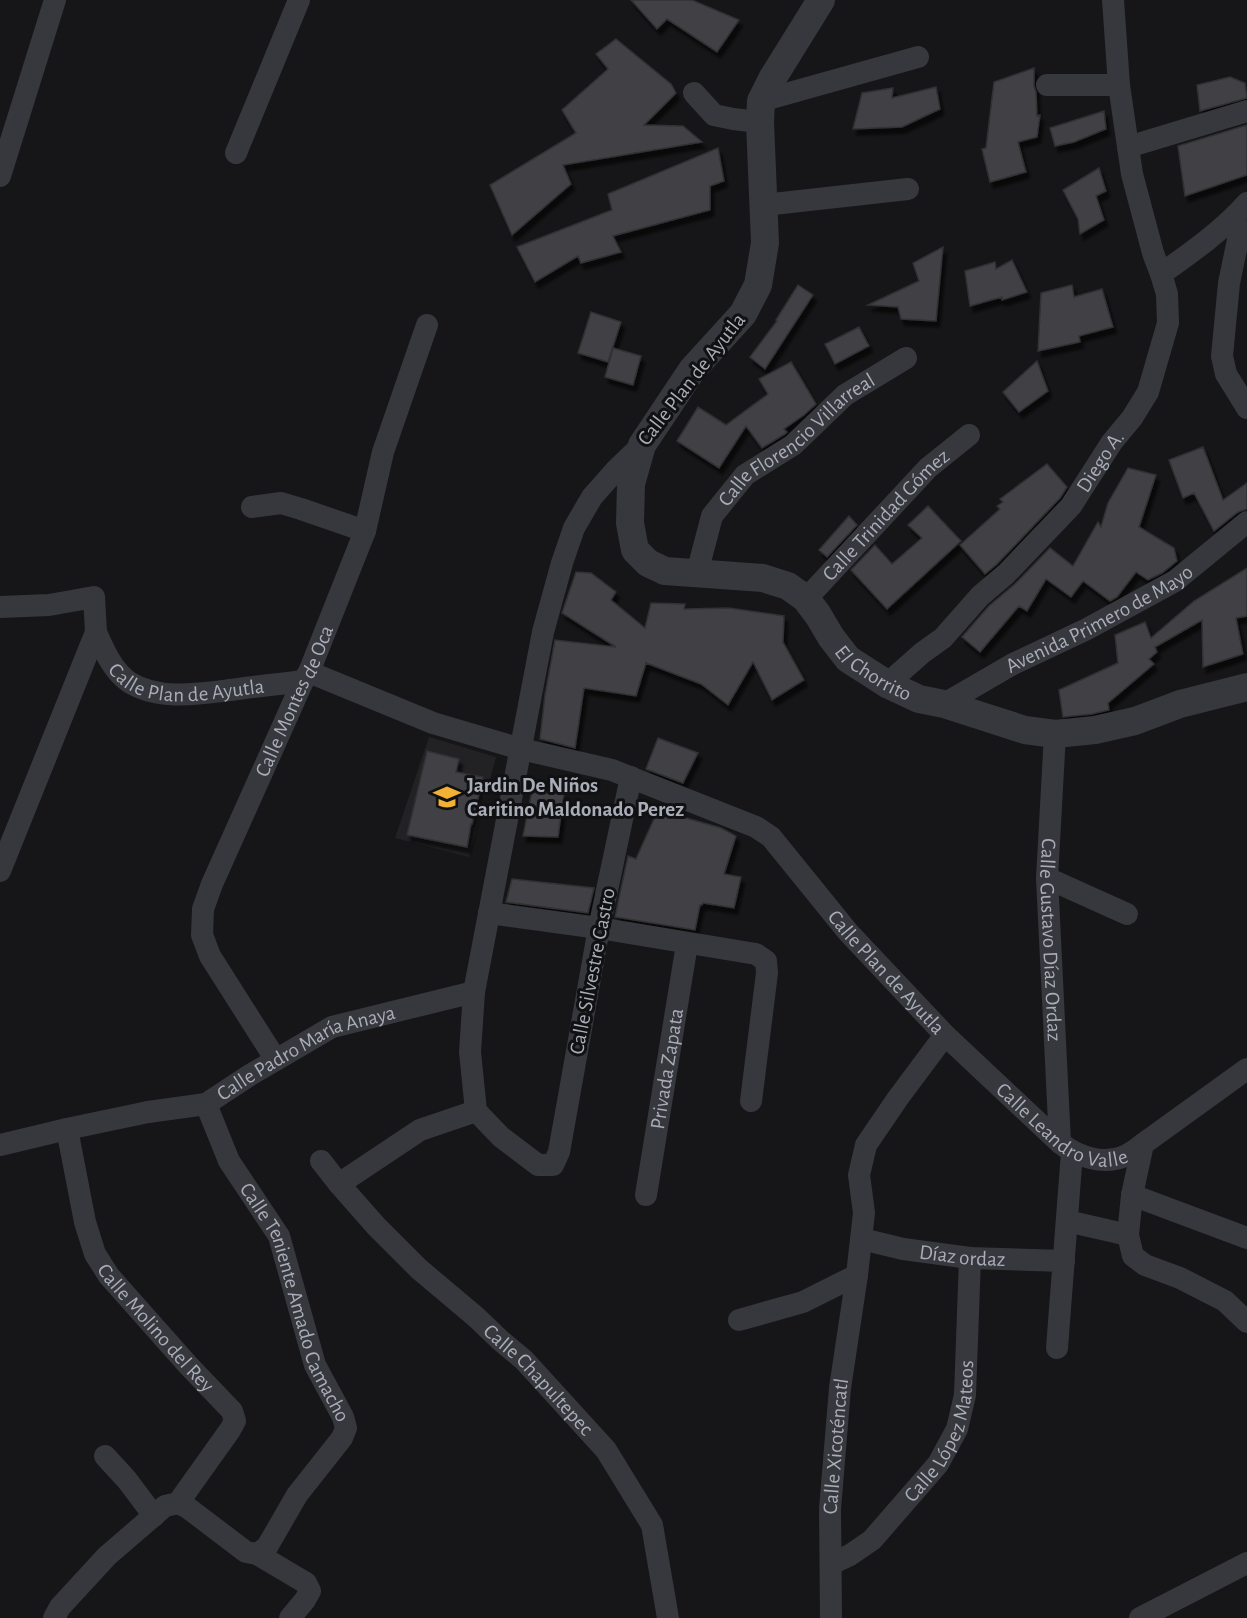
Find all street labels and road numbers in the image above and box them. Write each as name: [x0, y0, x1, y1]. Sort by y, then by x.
street label: Calle Plan de Ayutla: [634, 309, 749, 449]
street label: Calle Florencio Villarreal: [714, 370, 879, 510]
street label: Diego A.: [1073, 426, 1128, 496]
street label: Calle Trinidad Gómez: [819, 445, 953, 585]
street label: Avenida Primero de Mayo: [1002, 561, 1197, 677]
street label: Calle Montes de Oca: [252, 622, 338, 780]
street label: El Chorrito: [831, 642, 915, 705]
street label: Calle Plan de Ayutla: [104, 659, 266, 706]
street label: Calle Gustavo Díaz Ordaz: [1036, 838, 1065, 1042]
street label: Calle Silvestre Castro: [566, 886, 619, 1056]
street label: Calle Plan de Ayutla: [824, 906, 949, 1039]
street label: Calle Padro María Anaya: [213, 1002, 398, 1105]
street label: Privada Zapata: [647, 1006, 687, 1131]
street label: Calle Leandro Valle: [992, 1079, 1131, 1171]
street label: Calle Teniente Amado Camacho: [236, 1179, 353, 1425]
street label: Díaz ordaz: [918, 1241, 1006, 1270]
street label: Calle Molino del Rey: [93, 1260, 218, 1396]
street label: Calle Chapultepec: [479, 1320, 597, 1439]
street label: Calle López Mateos: [900, 1360, 977, 1506]
street label: Calle Xicoténcatl: [820, 1377, 852, 1515]

